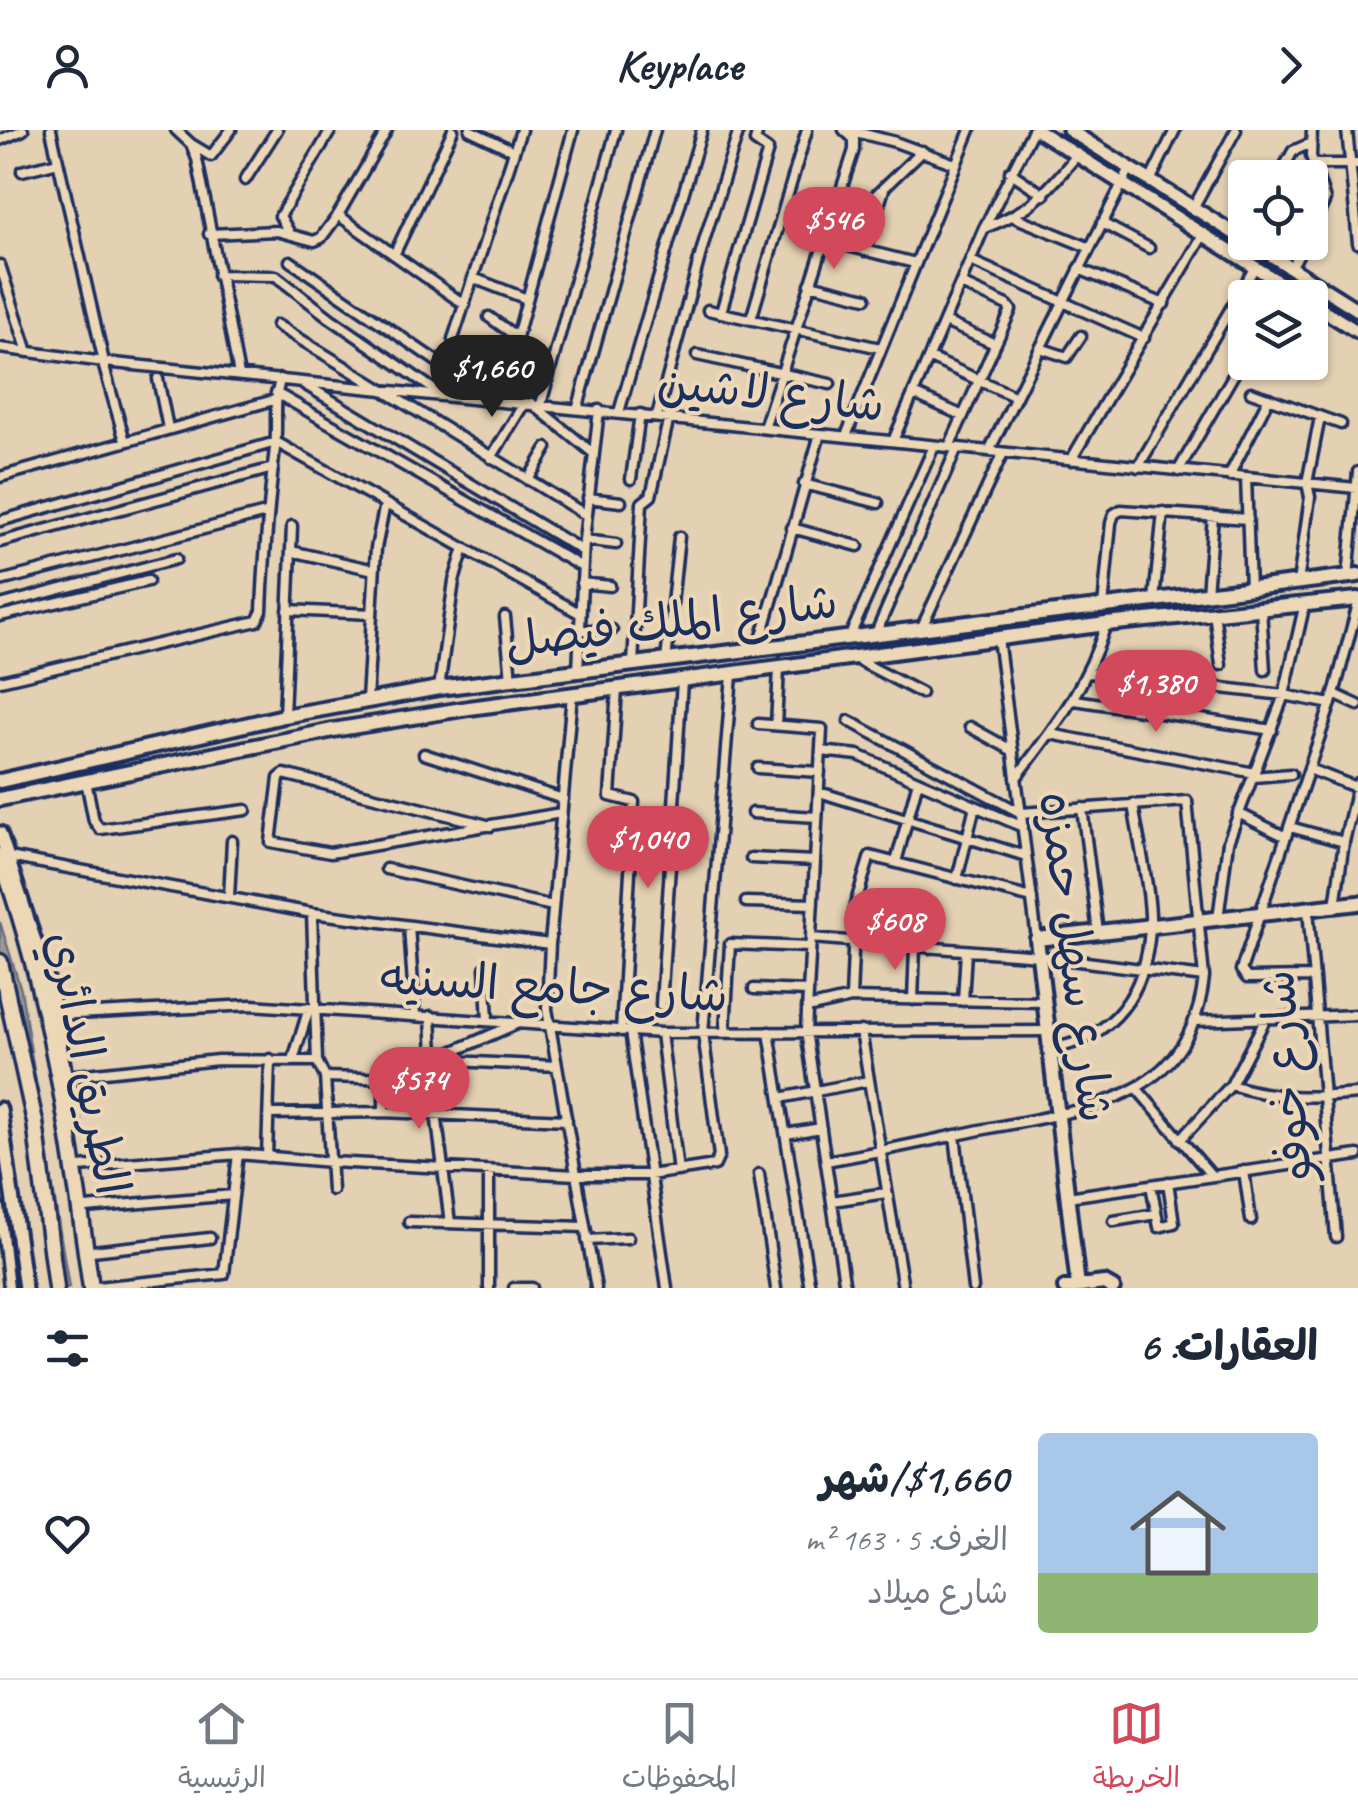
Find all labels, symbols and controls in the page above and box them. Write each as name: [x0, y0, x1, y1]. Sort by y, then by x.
text: Keyplace: [616, 37, 742, 94]
icon: person: [40, 38, 95, 93]
icon: forward: [1263, 38, 1318, 93]
map controls: [1228, 160, 1328, 380]
button: locate: [1228, 160, 1328, 260]
pin: $546: [775, 187, 893, 272]
text: $546: [805, 199, 863, 240]
button: layers: [1228, 280, 1328, 380]
pin: $1,660: [411, 335, 573, 420]
text: $1,660: [452, 347, 532, 388]
street label: شارع لاشين: [654, 351, 887, 438]
street label: شارع الملك فيصل: [501, 571, 841, 674]
pin: $1,380: [1075, 650, 1237, 735]
text: $1,380: [1117, 662, 1195, 703]
street label: شارع سهل حمزه: [1023, 788, 1126, 1126]
pin: $1,040: [567, 806, 729, 891]
text: $1,040: [609, 818, 687, 859]
pin: $608: [836, 888, 954, 973]
text: $608: [866, 900, 924, 941]
street label: الطريق الدائري: [29, 926, 143, 1200]
street label: شارع جامع السنيه: [378, 947, 730, 1029]
street label: شارع خوفو: [1247, 967, 1328, 1186]
pin: $574: [360, 1047, 478, 1132]
text: $574: [391, 1059, 447, 1100]
text: العقارات: 6: [1139, 1320, 1318, 1373]
icon: filters: [40, 1321, 95, 1376]
text: $1,660/شهر: [820, 1452, 1008, 1505]
icon: home: [1118, 1473, 1238, 1593]
icon: heart: [40, 1506, 95, 1561]
text: الغرف: 5 · 163 m²: [805, 1519, 1008, 1560]
text: شارع ميلاد: [867, 1572, 1008, 1613]
tab: الرئيسية: [178, 1696, 266, 1802]
tab: المحفوظات: [622, 1696, 737, 1802]
tab: الخريطة: [1093, 1696, 1180, 1802]

